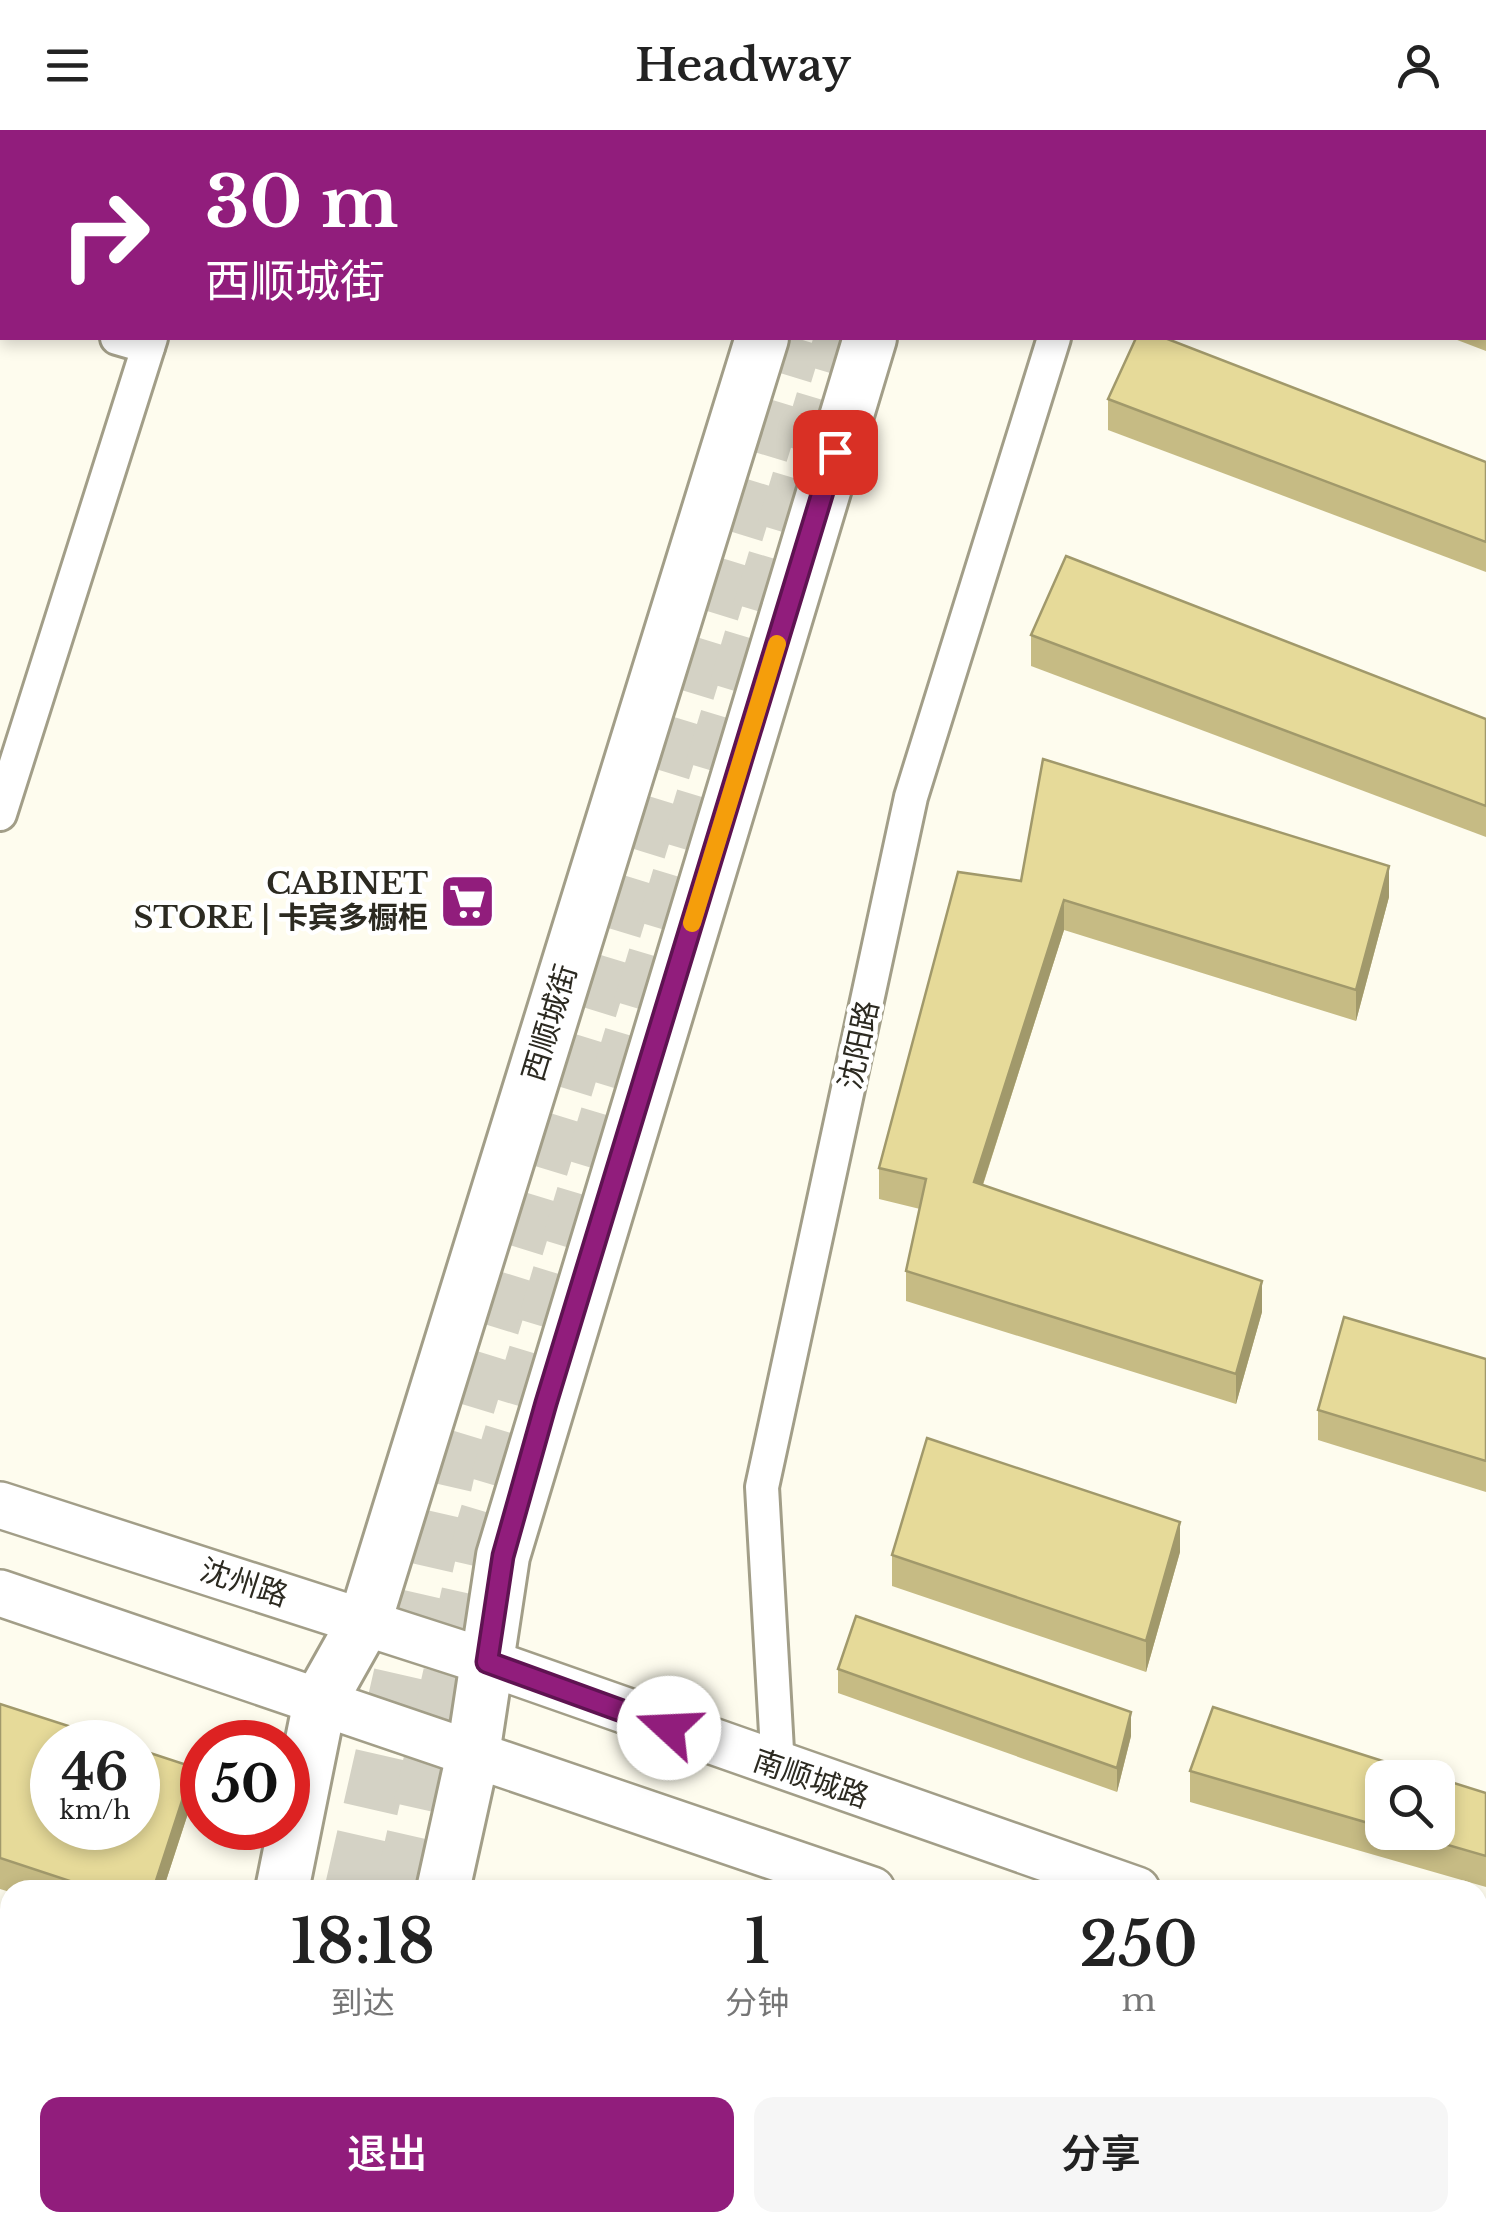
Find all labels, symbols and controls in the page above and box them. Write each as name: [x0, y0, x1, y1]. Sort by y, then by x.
text: Headway: [635, 37, 851, 93]
icon: menu: [40, 38, 95, 93]
icon: person: [1391, 38, 1446, 93]
text: 30 m: [205, 159, 398, 246]
icon: right: [40, 170, 170, 300]
text: 西顺城街: [205, 253, 385, 309]
pin: [793, 410, 878, 495]
icon: arrive: [808, 425, 863, 480]
place label: CABINET STORE | 卡宾多橱柜: [134, 865, 428, 936]
supermarket icon: CABINET STORE | 卡宾多橱柜: [437, 871, 497, 931]
street label: 西顺城街: [514, 960, 585, 1086]
street label: 沈阳路: [831, 997, 886, 1093]
street label: 沈州路: [196, 1551, 293, 1614]
position arrow: [617, 1676, 721, 1780]
speed limit sign: 50: [180, 1720, 310, 1850]
text: 46: [62, 1741, 128, 1804]
street label: 南顺城路: [748, 1742, 874, 1816]
map controls: [1365, 1760, 1455, 1850]
button: search: [1365, 1760, 1455, 1850]
text: km/h: [60, 1795, 130, 1826]
text: 18:18: [290, 1905, 435, 1979]
text: 1: [744, 1905, 771, 1979]
text: 250: [1080, 1908, 1198, 1982]
text: m: [1121, 1980, 1156, 2020]
text: 到达: [331, 1983, 395, 2023]
text: 分钟: [725, 1983, 789, 2023]
button: 退出: [40, 2097, 734, 2212]
button: 分享: [754, 2097, 1448, 2212]

